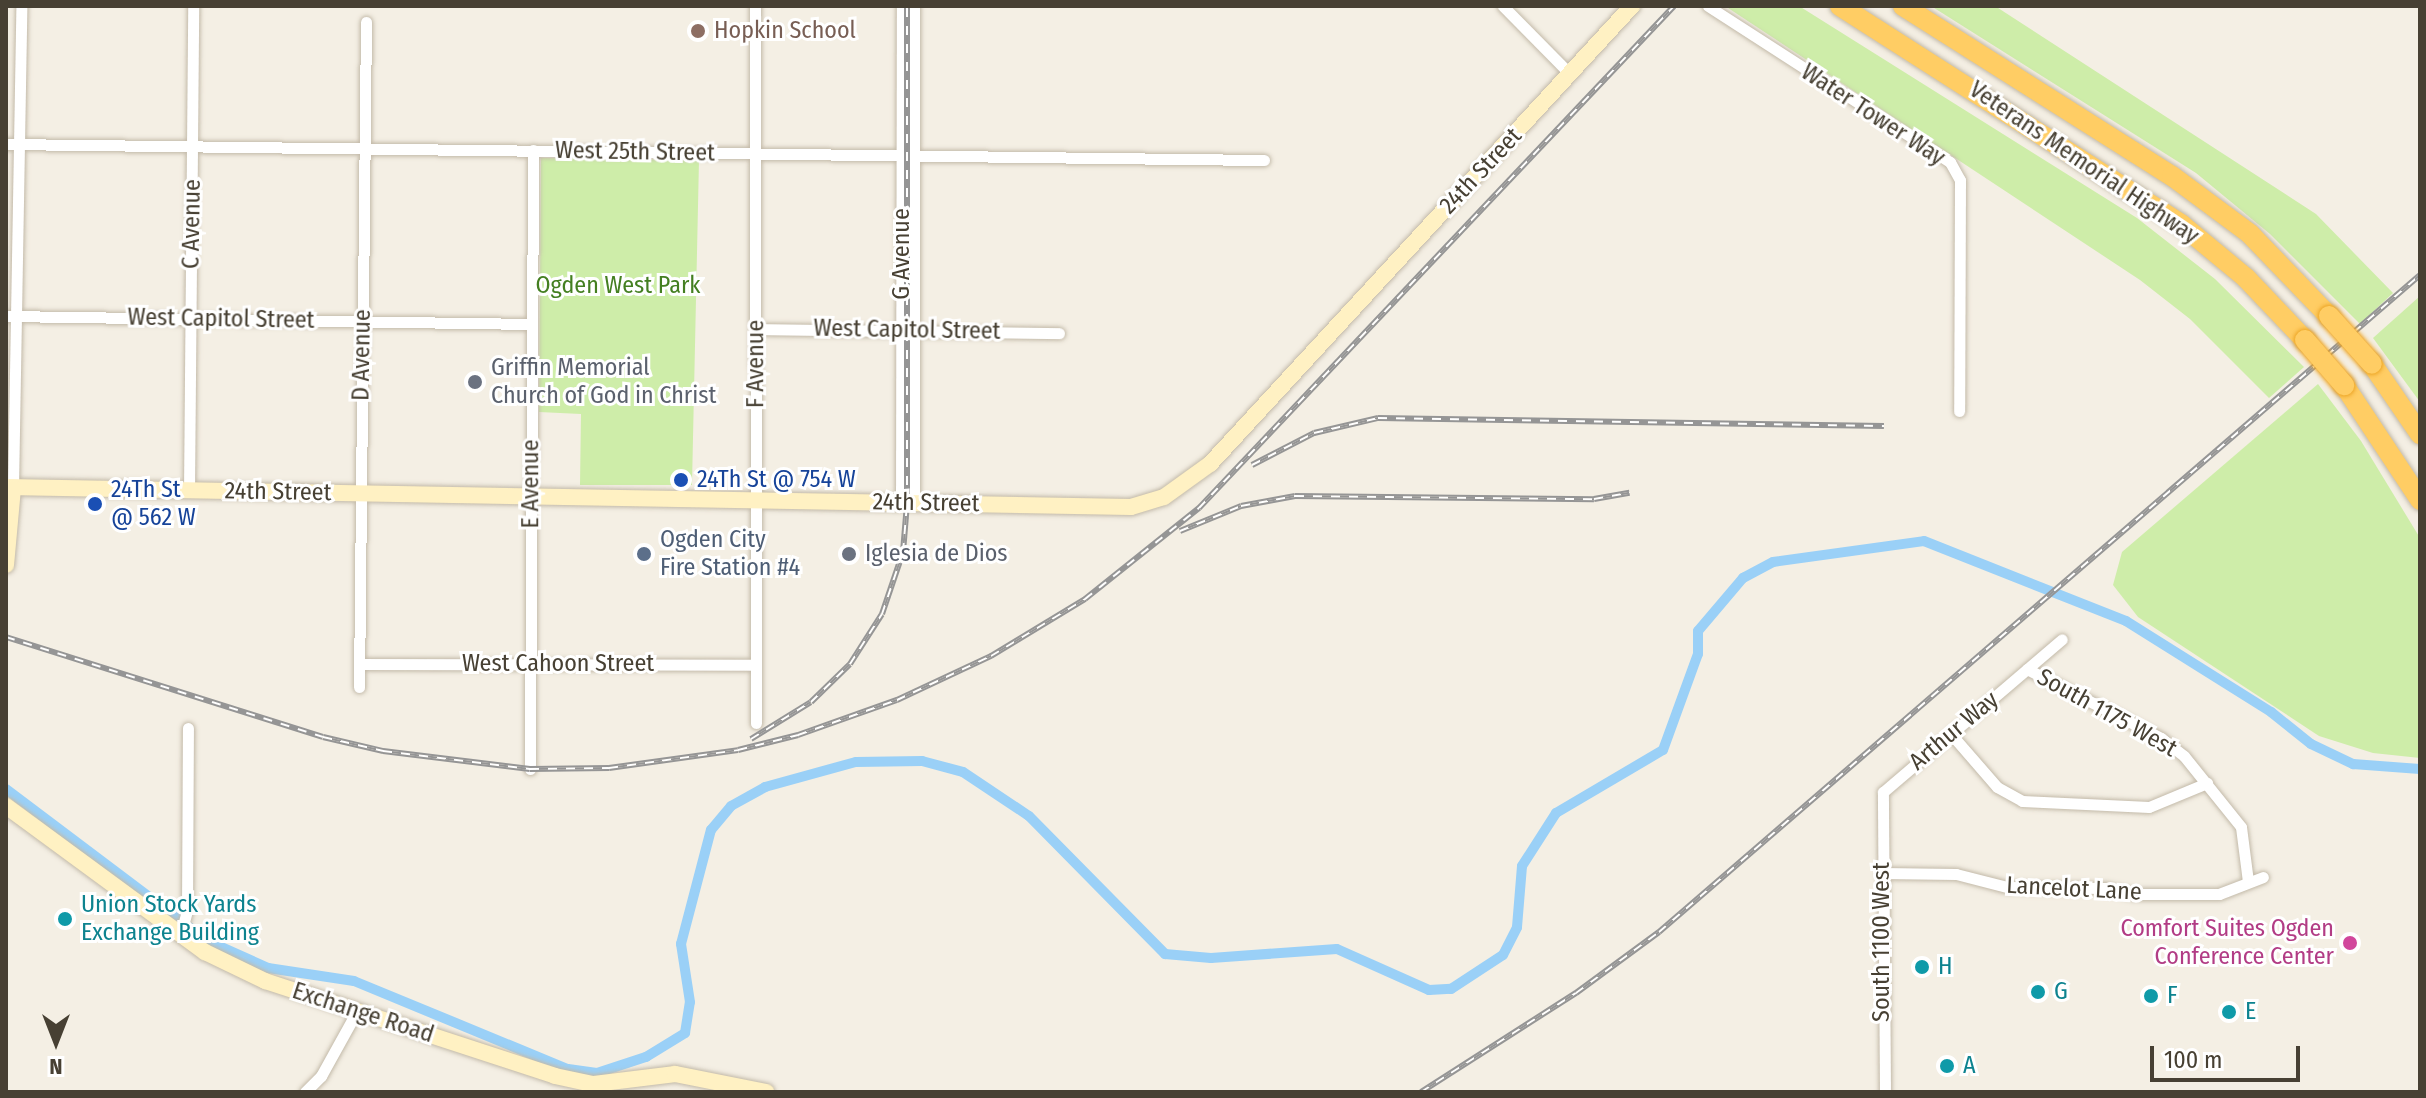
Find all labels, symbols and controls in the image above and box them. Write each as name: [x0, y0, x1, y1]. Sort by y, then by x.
place label: Hopkin School: [714, 17, 856, 45]
marker: Hopkin School: [689, 22, 707, 40]
street label: Water Tower Way: [1796, 58, 1950, 172]
street label: Veterans Memorial Highway: [1964, 75, 2204, 251]
street label: 24th Street: [1434, 122, 1528, 220]
street label: West 25th Street: [555, 136, 715, 168]
street label: C Avenue: [177, 179, 207, 269]
street label: G Avenue: [888, 208, 916, 300]
park label: Ogden West Park: [536, 272, 700, 300]
street label: West Capitol Street: [127, 303, 315, 335]
street label: D Avenue: [347, 309, 377, 401]
street label: West Capitol Street: [813, 314, 1001, 346]
street label: F Avenue: [742, 320, 770, 408]
place label: Griffin Memorial Church of God in Christ: [491, 354, 716, 410]
marker: Griffin Memorial Church of God in Christ: [466, 373, 484, 391]
street label: E Avenue: [517, 439, 545, 529]
place label: 24Th St @ 754 W: [697, 466, 856, 494]
marker: 24Th St @ 754 W: [672, 471, 690, 489]
place label: 24Th St @ 562 W: [111, 476, 196, 532]
street label: 24th Street: [224, 477, 332, 507]
street label: 24th Street: [872, 488, 980, 518]
marker: 24Th St @ 562 W: [86, 495, 104, 513]
place label: Ogden City Fire Station #4: [660, 526, 800, 582]
place label: Iglesia de Dios: [865, 540, 1008, 568]
marker: Ogden City Fire Station #4: [635, 545, 653, 563]
marker: Iglesia de Dios: [840, 545, 858, 563]
street label: West Cahoon Street: [462, 650, 654, 678]
street label: South 1175 West: [2032, 663, 2182, 763]
street label: Arthur Way: [1904, 685, 2004, 777]
street label: South 1100 West: [1868, 862, 1896, 1022]
street label: Lancelot Lane: [2006, 871, 2142, 907]
place label: Union Stock Yards Exchange Building: [81, 891, 259, 947]
marker: Union Stock Yards Exchange Building: [56, 910, 74, 928]
place label: Comfort Suites Ogden Conference Center: [2121, 915, 2334, 971]
marker: Comfort Suites Ogden Conference Center: [2341, 934, 2359, 952]
place label: H: [1938, 953, 1953, 981]
marker: H: [1913, 958, 1931, 976]
street label: Exchange Road: [289, 977, 437, 1049]
place label: G: [2054, 978, 2068, 1006]
place label: F: [2167, 982, 2178, 1010]
marker: G: [2029, 983, 2047, 1001]
marker: F: [2142, 987, 2160, 1005]
place label: E: [2245, 998, 2256, 1026]
north arrow: [16, 1002, 96, 1082]
marker: E: [2220, 1003, 2238, 1021]
scale bar: [2154, 1030, 2304, 1080]
text: 100 m: [2164, 1046, 2222, 1074]
place label: A: [1963, 1052, 1976, 1080]
text: N: [49, 1053, 63, 1080]
marker: A: [1938, 1057, 1956, 1075]

